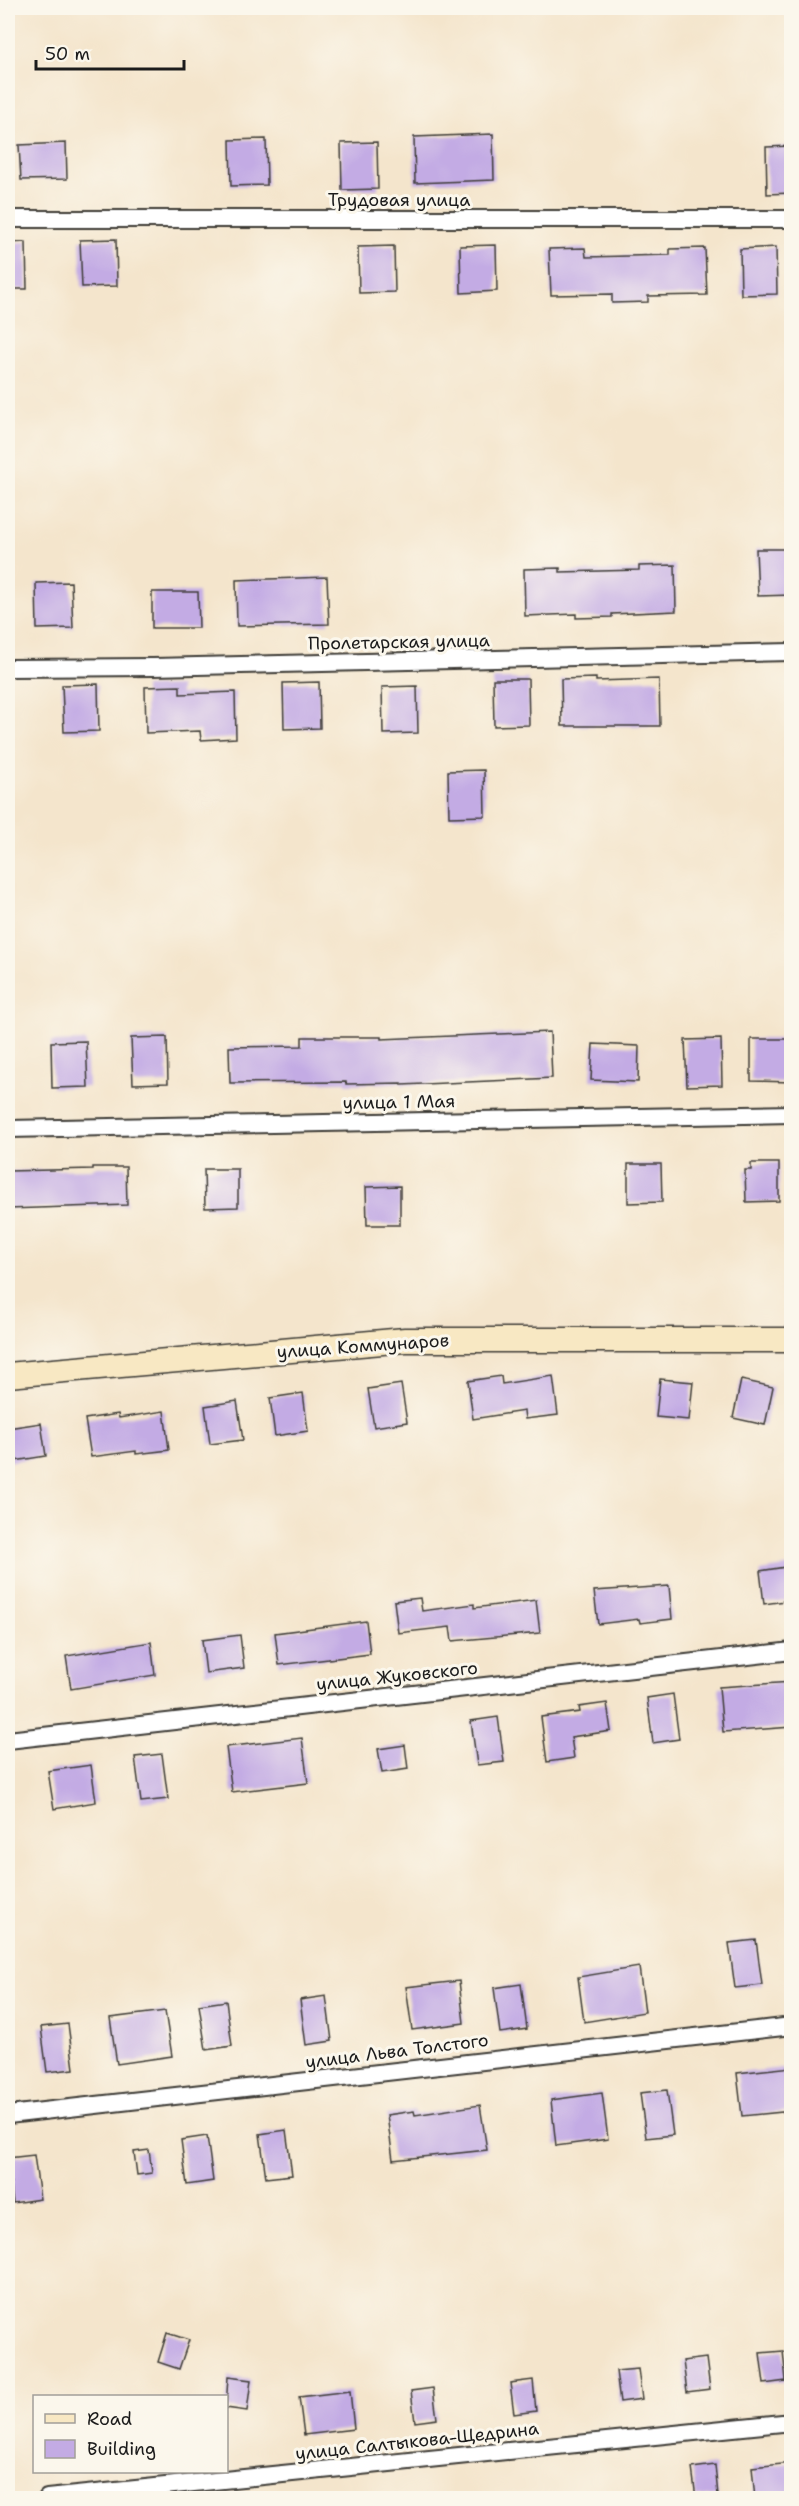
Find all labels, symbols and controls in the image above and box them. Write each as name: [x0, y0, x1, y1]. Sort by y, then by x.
scale bar: [36, 33, 184, 71]
text: 50 m: [45, 42, 90, 66]
street label: Трудовая улица: [328, 188, 470, 212]
street label: Пролетарская улица: [308, 628, 490, 656]
street label: улица 1 Мая: [342, 1089, 456, 1115]
street label: улица Коммунаров: [276, 1328, 450, 1364]
street label: улица Жуковского: [315, 1656, 479, 1696]
street label: улица Льва Толстого: [304, 2028, 490, 2074]
legend: [33, 2395, 228, 2473]
text: Road: [87, 2407, 132, 2431]
street label: улица Салтыкова-Щедрина: [294, 2416, 540, 2466]
text: Building: [87, 2437, 156, 2461]

